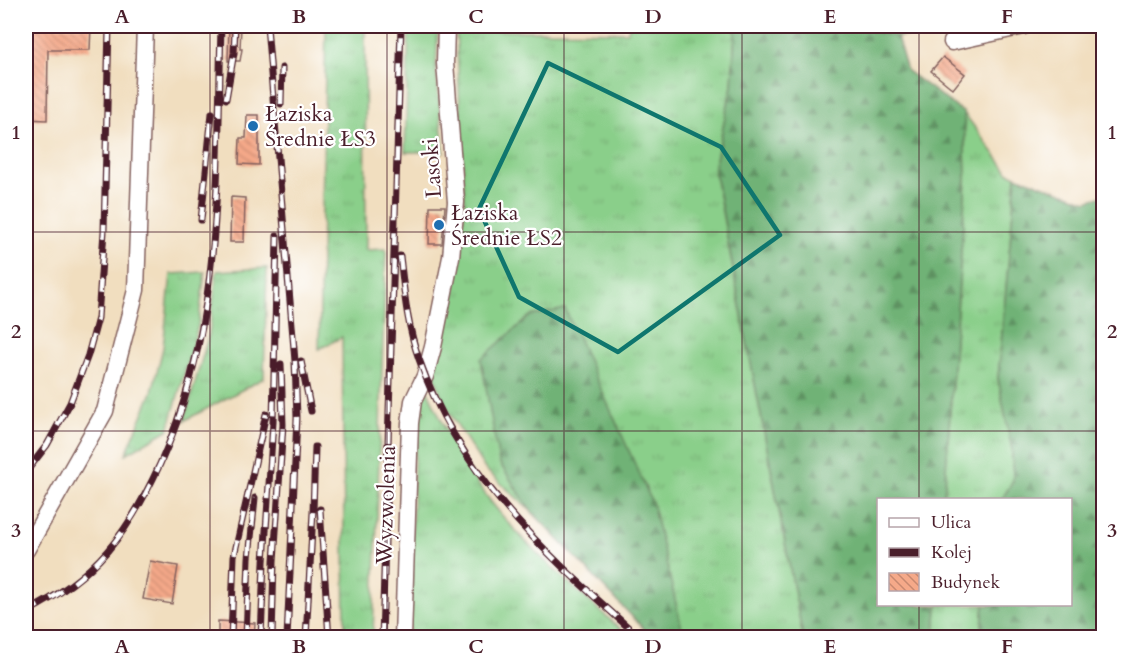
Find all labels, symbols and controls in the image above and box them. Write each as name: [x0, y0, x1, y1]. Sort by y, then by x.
text: A: [114, 3, 130, 30]
text: B: [292, 3, 306, 30]
text: C: [468, 3, 484, 30]
text: D: [644, 3, 662, 30]
text: E: [824, 3, 836, 30]
text: F: [1001, 3, 1013, 30]
place label: Łaziska Średnie ŁS3: [265, 99, 376, 154]
text: 1: [11, 119, 21, 146]
marker: Łaziska Średnie ŁS3: [246, 119, 260, 133]
text: 1: [1107, 119, 1117, 146]
street label: Lasoki: [415, 137, 449, 199]
place label: Łaziska Średnie ŁS2: [451, 198, 562, 253]
marker: Łaziska Średnie ŁS2: [432, 218, 446, 232]
text: 2: [11, 318, 21, 345]
text: 2: [1107, 318, 1117, 345]
street label: Wyzwolenia: [369, 445, 403, 566]
legend: [877, 498, 1072, 606]
text: Ulica: [931, 510, 972, 535]
text: 3: [11, 517, 21, 544]
text: 3: [1107, 517, 1117, 544]
text: Kolej: [931, 540, 972, 565]
text: Budynek: [931, 570, 1001, 595]
text: A: [114, 633, 130, 660]
text: B: [292, 633, 306, 660]
text: C: [468, 633, 484, 660]
text: D: [644, 633, 662, 660]
text: E: [824, 633, 836, 660]
text: F: [1001, 633, 1013, 660]

